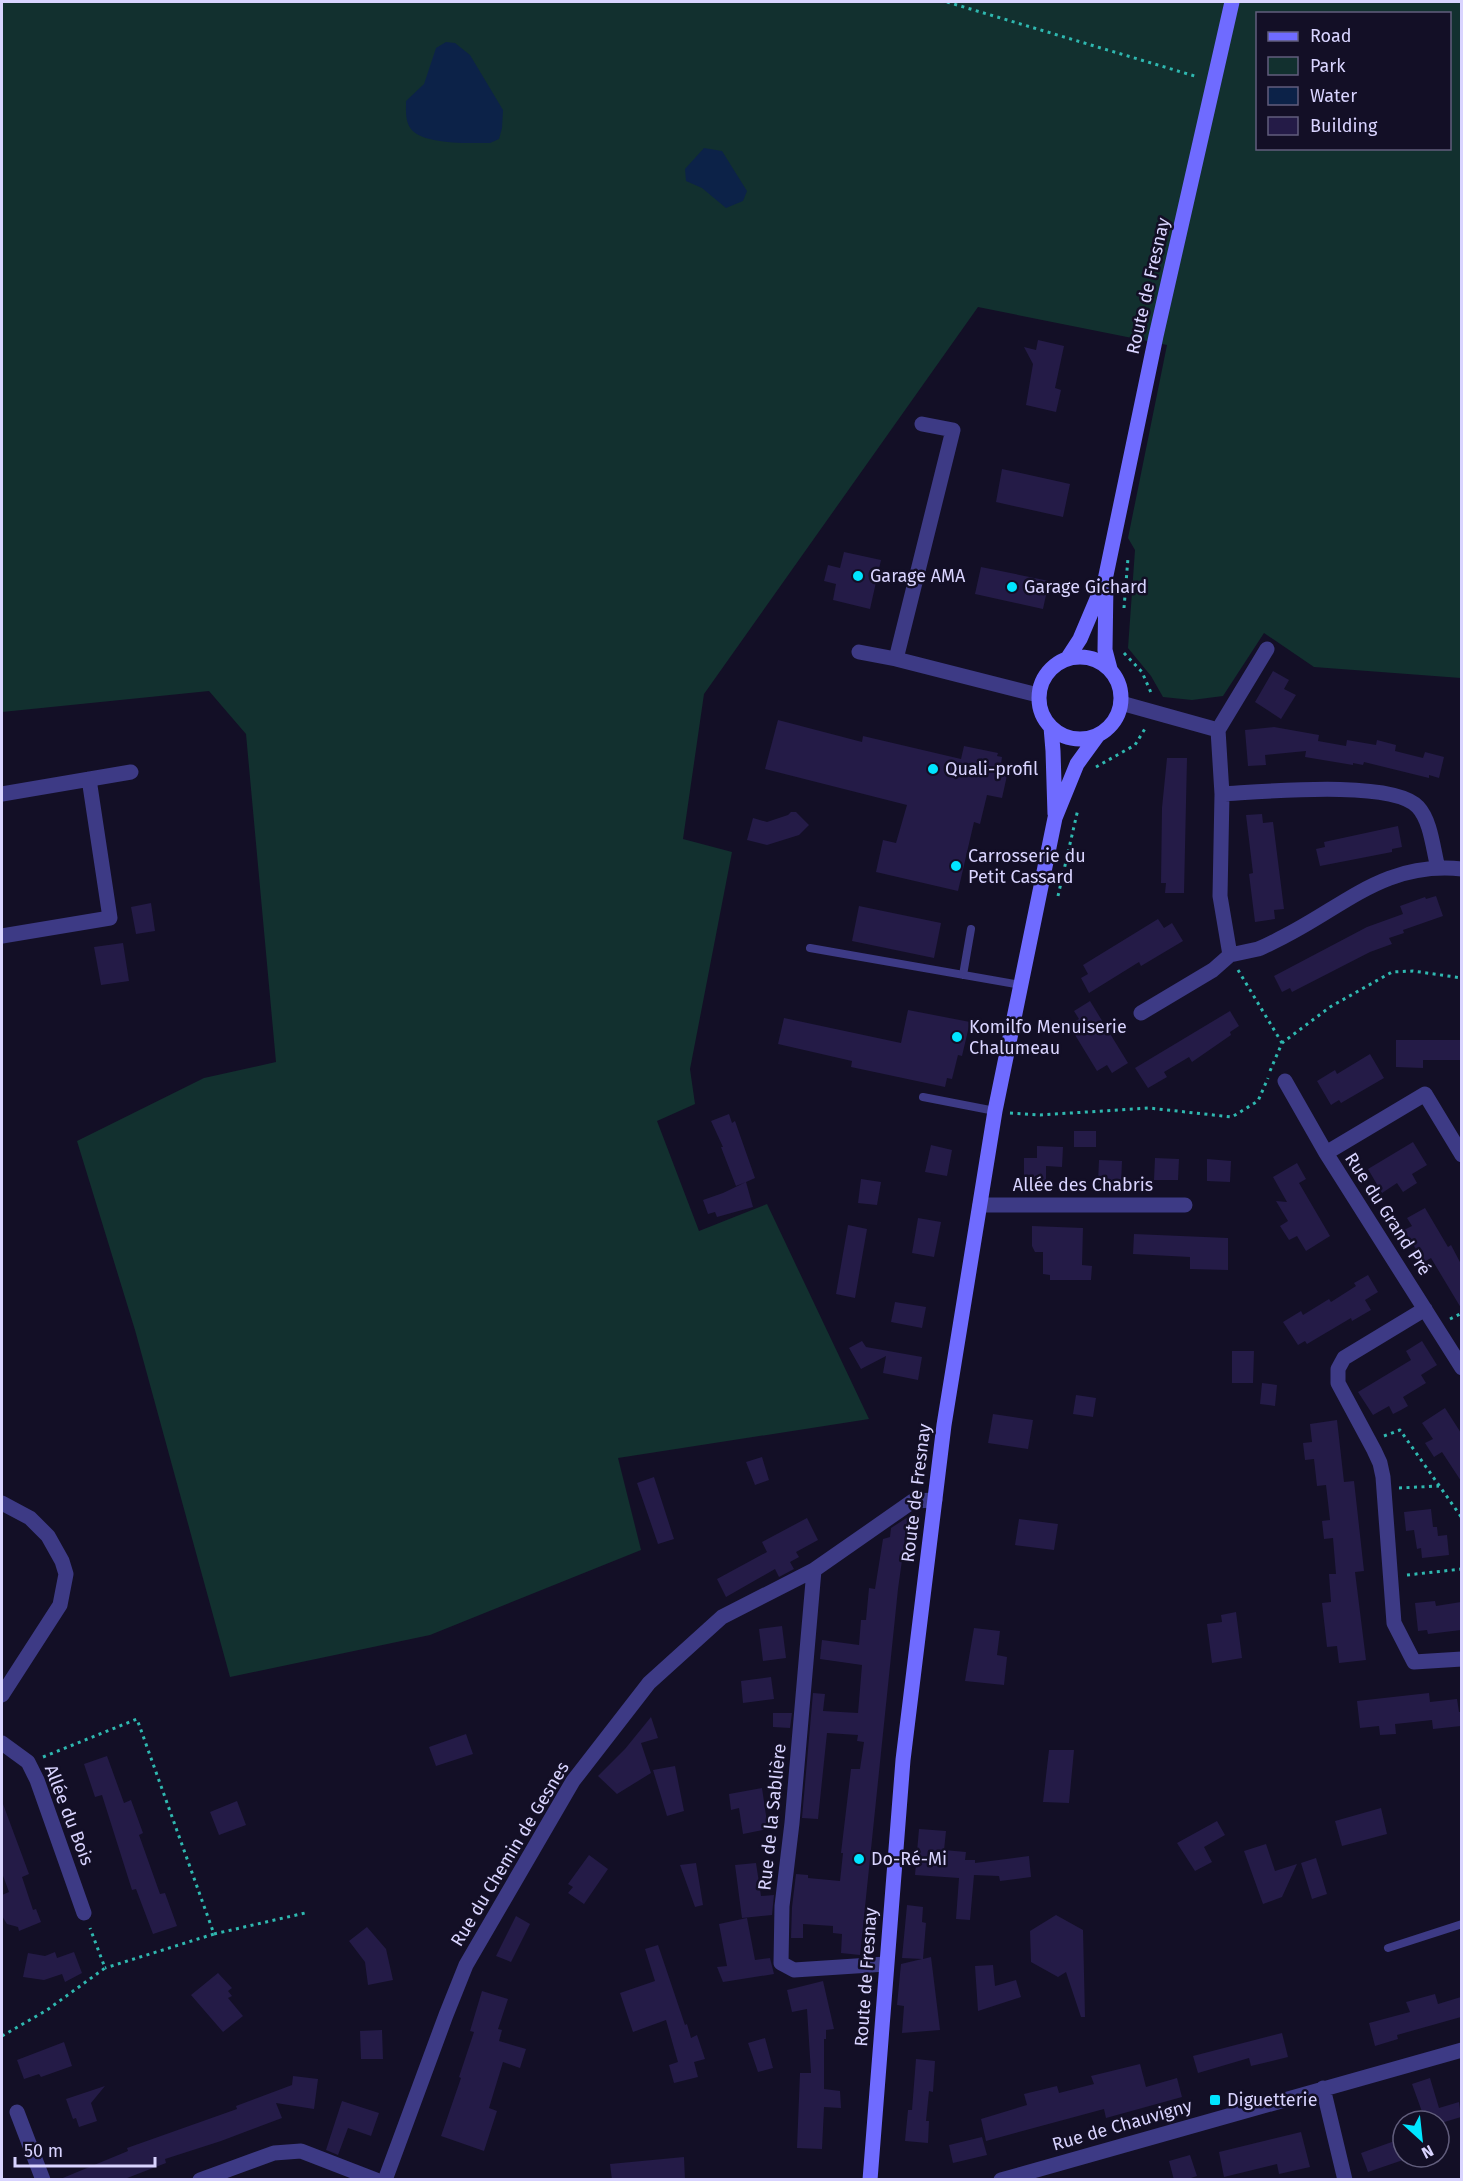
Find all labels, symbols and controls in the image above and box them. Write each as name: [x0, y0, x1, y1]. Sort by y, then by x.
legend: [1256, 12, 1451, 150]
text: Road: [1310, 25, 1352, 47]
text: Park: [1310, 55, 1346, 77]
text: Water: [1310, 85, 1357, 107]
text: Building: [1310, 115, 1378, 137]
street label: Route de Fresnay: [1122, 215, 1174, 356]
place label: Garage AMA: [870, 565, 966, 587]
marker: Garage AMA: [851, 569, 865, 583]
place label: Garage Gichard: [1024, 576, 1147, 598]
marker: Garage Gichard: [1005, 580, 1019, 594]
place label: Quali-profil: [945, 758, 1038, 780]
marker: Quali-profil: [926, 762, 940, 776]
place label: Carrosserie du Petit Cassard: [968, 845, 1086, 888]
marker: Carrosserie du Petit Cassard: [949, 859, 963, 873]
place label: Komilfo Menuiserie Chalumeau: [969, 1016, 1127, 1059]
marker: Komilfo Menuiserie Chalumeau: [950, 1030, 964, 1044]
street label: Rue du Grand Pré: [1340, 1149, 1436, 1279]
street label: Allée des Chabris: [1013, 1174, 1153, 1196]
street label: Route de Fresnay: [897, 1422, 935, 1564]
street label: Rue de la Sablière: [753, 1742, 791, 1892]
street label: Rue du Chemin de Gesnes: [446, 1758, 574, 1950]
street label: Allée du Bois: [40, 1762, 98, 1868]
place label: Do-Ré-Mi: [871, 1848, 947, 1870]
marker: Do-Ré-Mi: [852, 1852, 866, 1866]
street label: Route de Fresnay: [850, 1907, 882, 2047]
place label: Diguetterie: [1227, 2089, 1318, 2111]
marker: Diguetterie: [1208, 2093, 1222, 2107]
street label: Rue de Chauvigny: [1049, 2094, 1195, 2155]
north arrow: [1391, 2109, 1451, 2169]
scale bar: [15, 2130, 154, 2168]
text: 50 m: [24, 2140, 63, 2162]
text: N: [1419, 2141, 1437, 2163]

